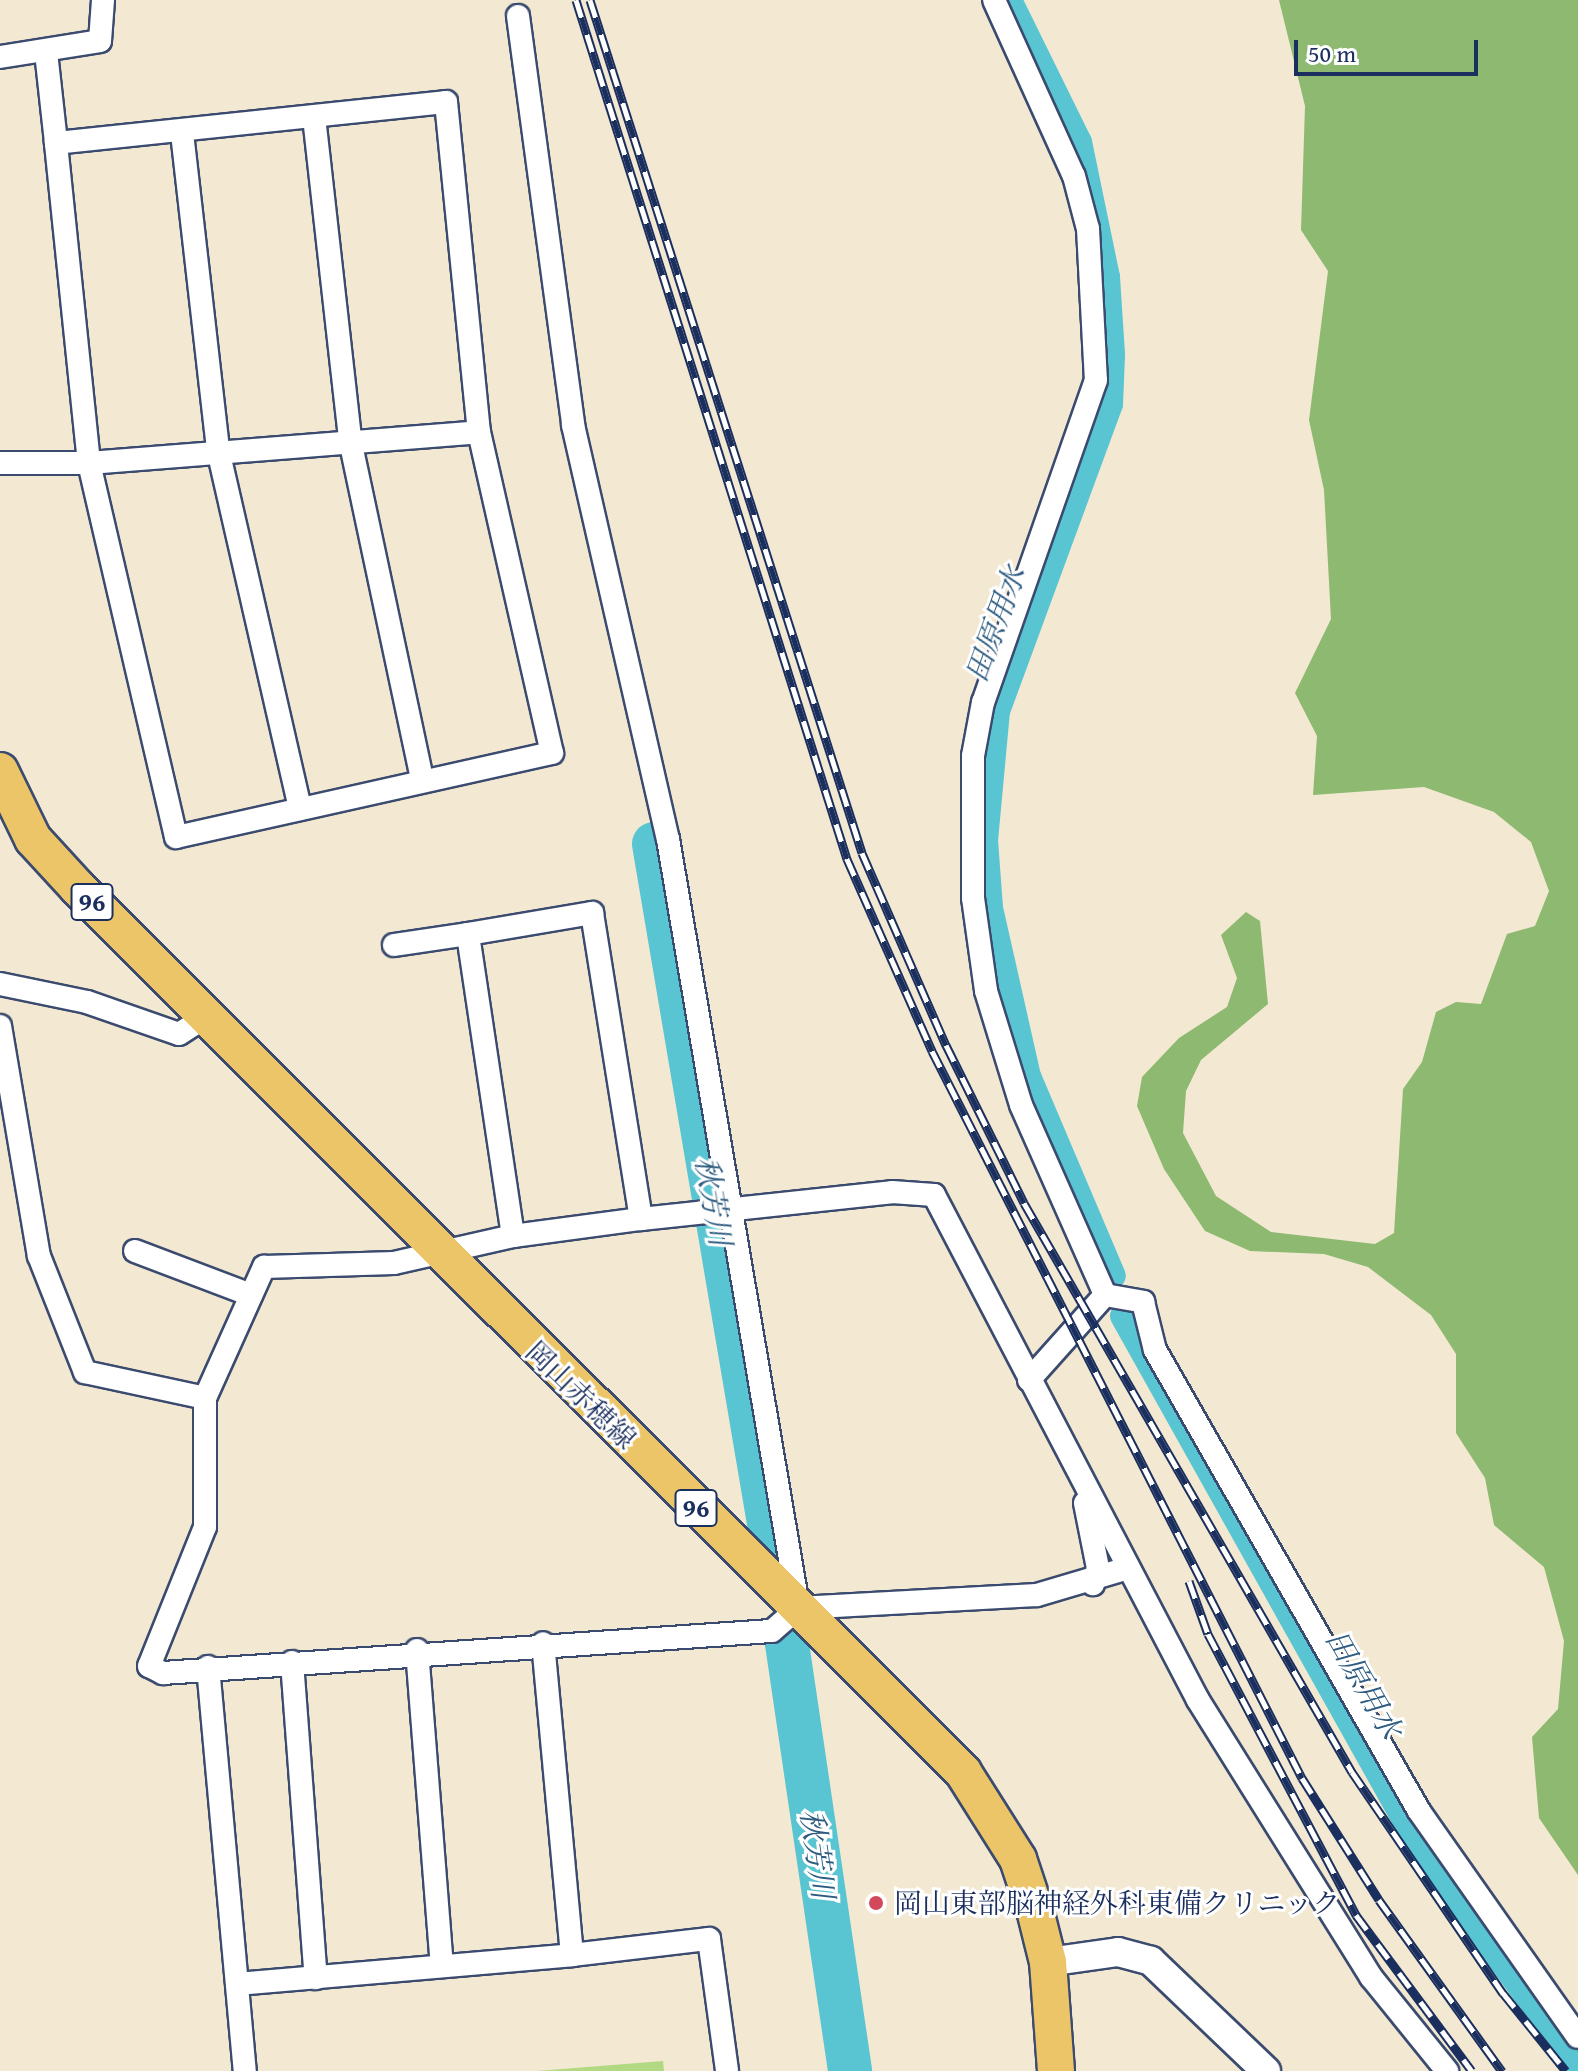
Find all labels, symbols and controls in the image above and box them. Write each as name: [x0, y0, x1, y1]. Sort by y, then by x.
scale bar: [1298, 24, 1482, 74]
text: 50 m: [1308, 36, 1356, 71]
water label: 田原用水: [958, 561, 1032, 687]
road number: 96: [70, 880, 114, 924]
water label: 秋芳川: [688, 1154, 740, 1248]
street label: 岡山赤穂線: [519, 1334, 643, 1456]
road number: 96: [674, 1486, 718, 1530]
water label: 田原用水: [1318, 1623, 1410, 1745]
water label: 秋芳川: [794, 1807, 842, 1901]
place label: 岡山東部脳神経外科東備クリニック: [894, 1886, 1342, 1920]
marker: 岡山東部脳神経外科東備クリニック: [865, 1892, 887, 1914]

